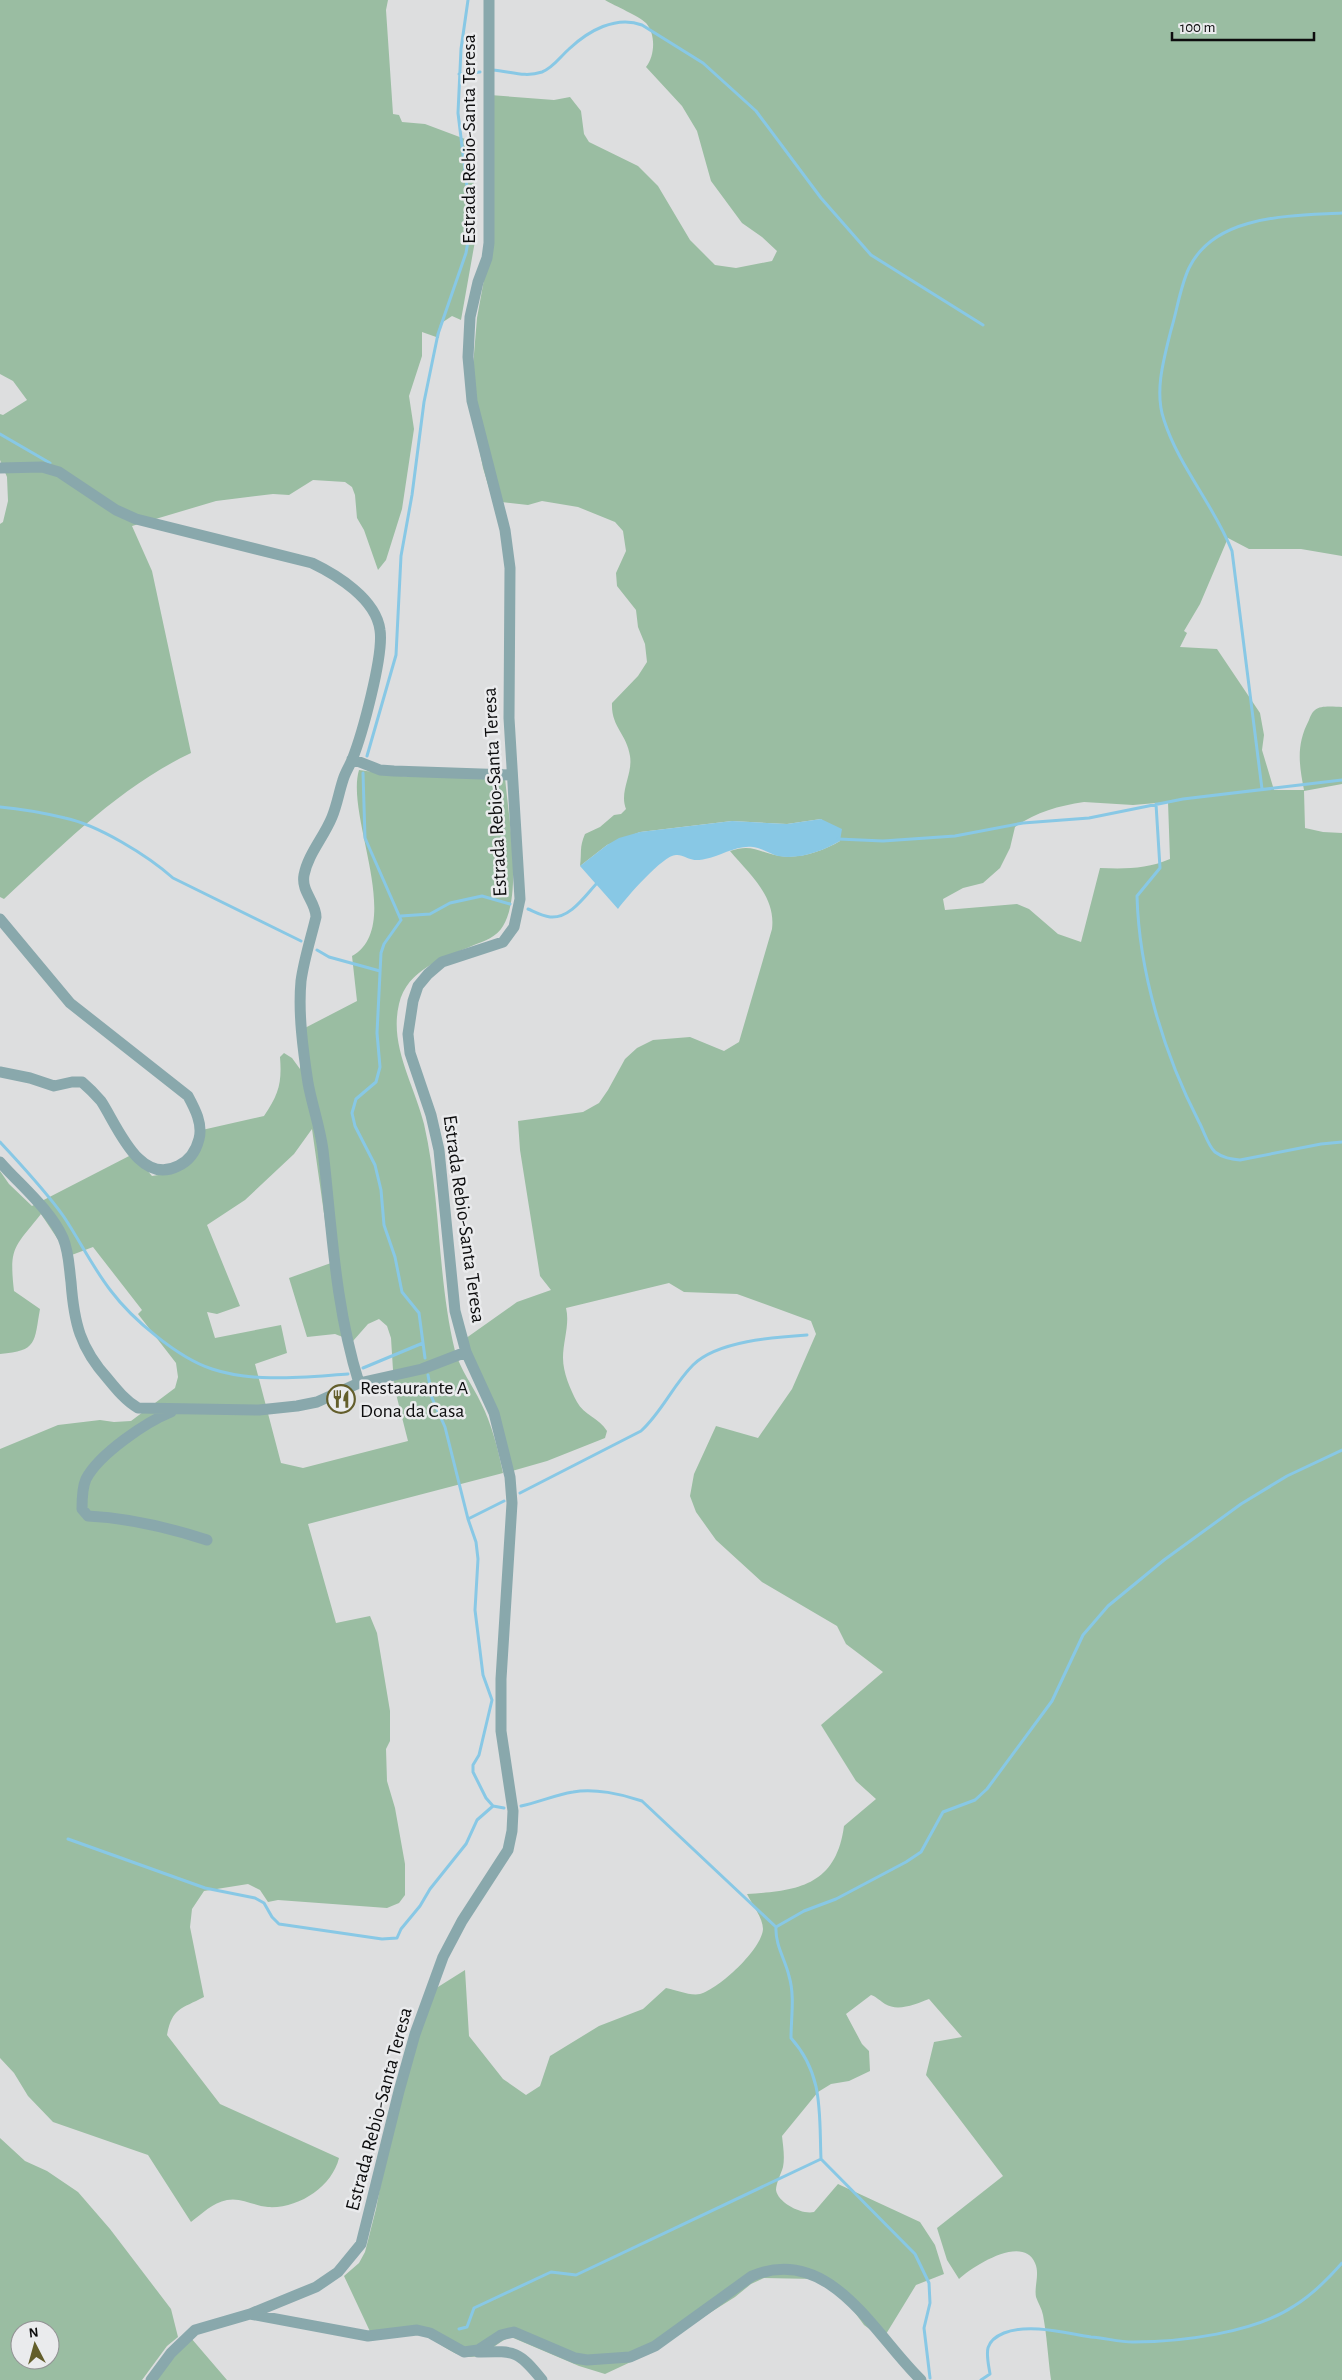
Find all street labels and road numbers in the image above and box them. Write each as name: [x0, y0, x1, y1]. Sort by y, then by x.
street label: Estrada Rebio-Santa Teresa: [459, 34, 479, 244]
street label: Estrada Rebio-Santa Teresa: [480, 687, 510, 897]
street label: Estrada Rebio-Santa Teresa: [439, 1114, 489, 1324]
street label: Estrada Rebio-Santa Teresa: [342, 2005, 416, 2213]

